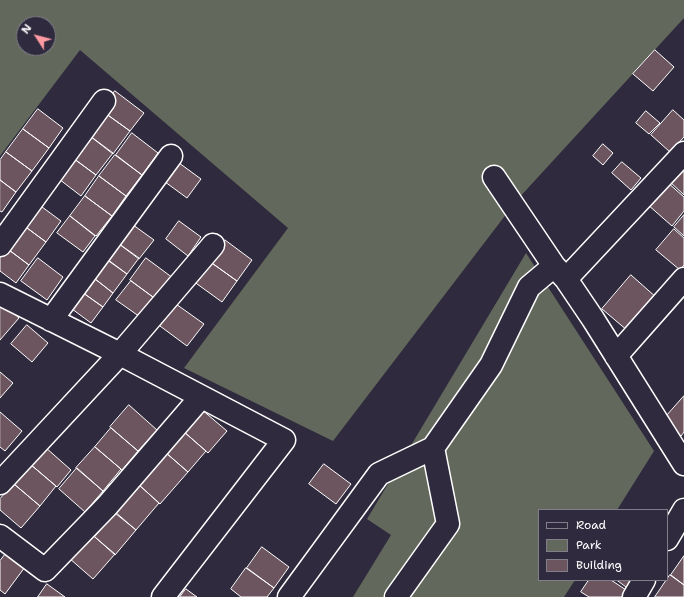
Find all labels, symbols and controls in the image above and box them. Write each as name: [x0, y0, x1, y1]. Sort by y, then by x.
north arrow: [16, 16, 56, 56]
text: N: [18, 21, 35, 37]
legend: [538, 509, 668, 581]
text: Road: [576, 517, 606, 533]
text: Park: [576, 537, 602, 553]
text: Building: [576, 557, 622, 573]

